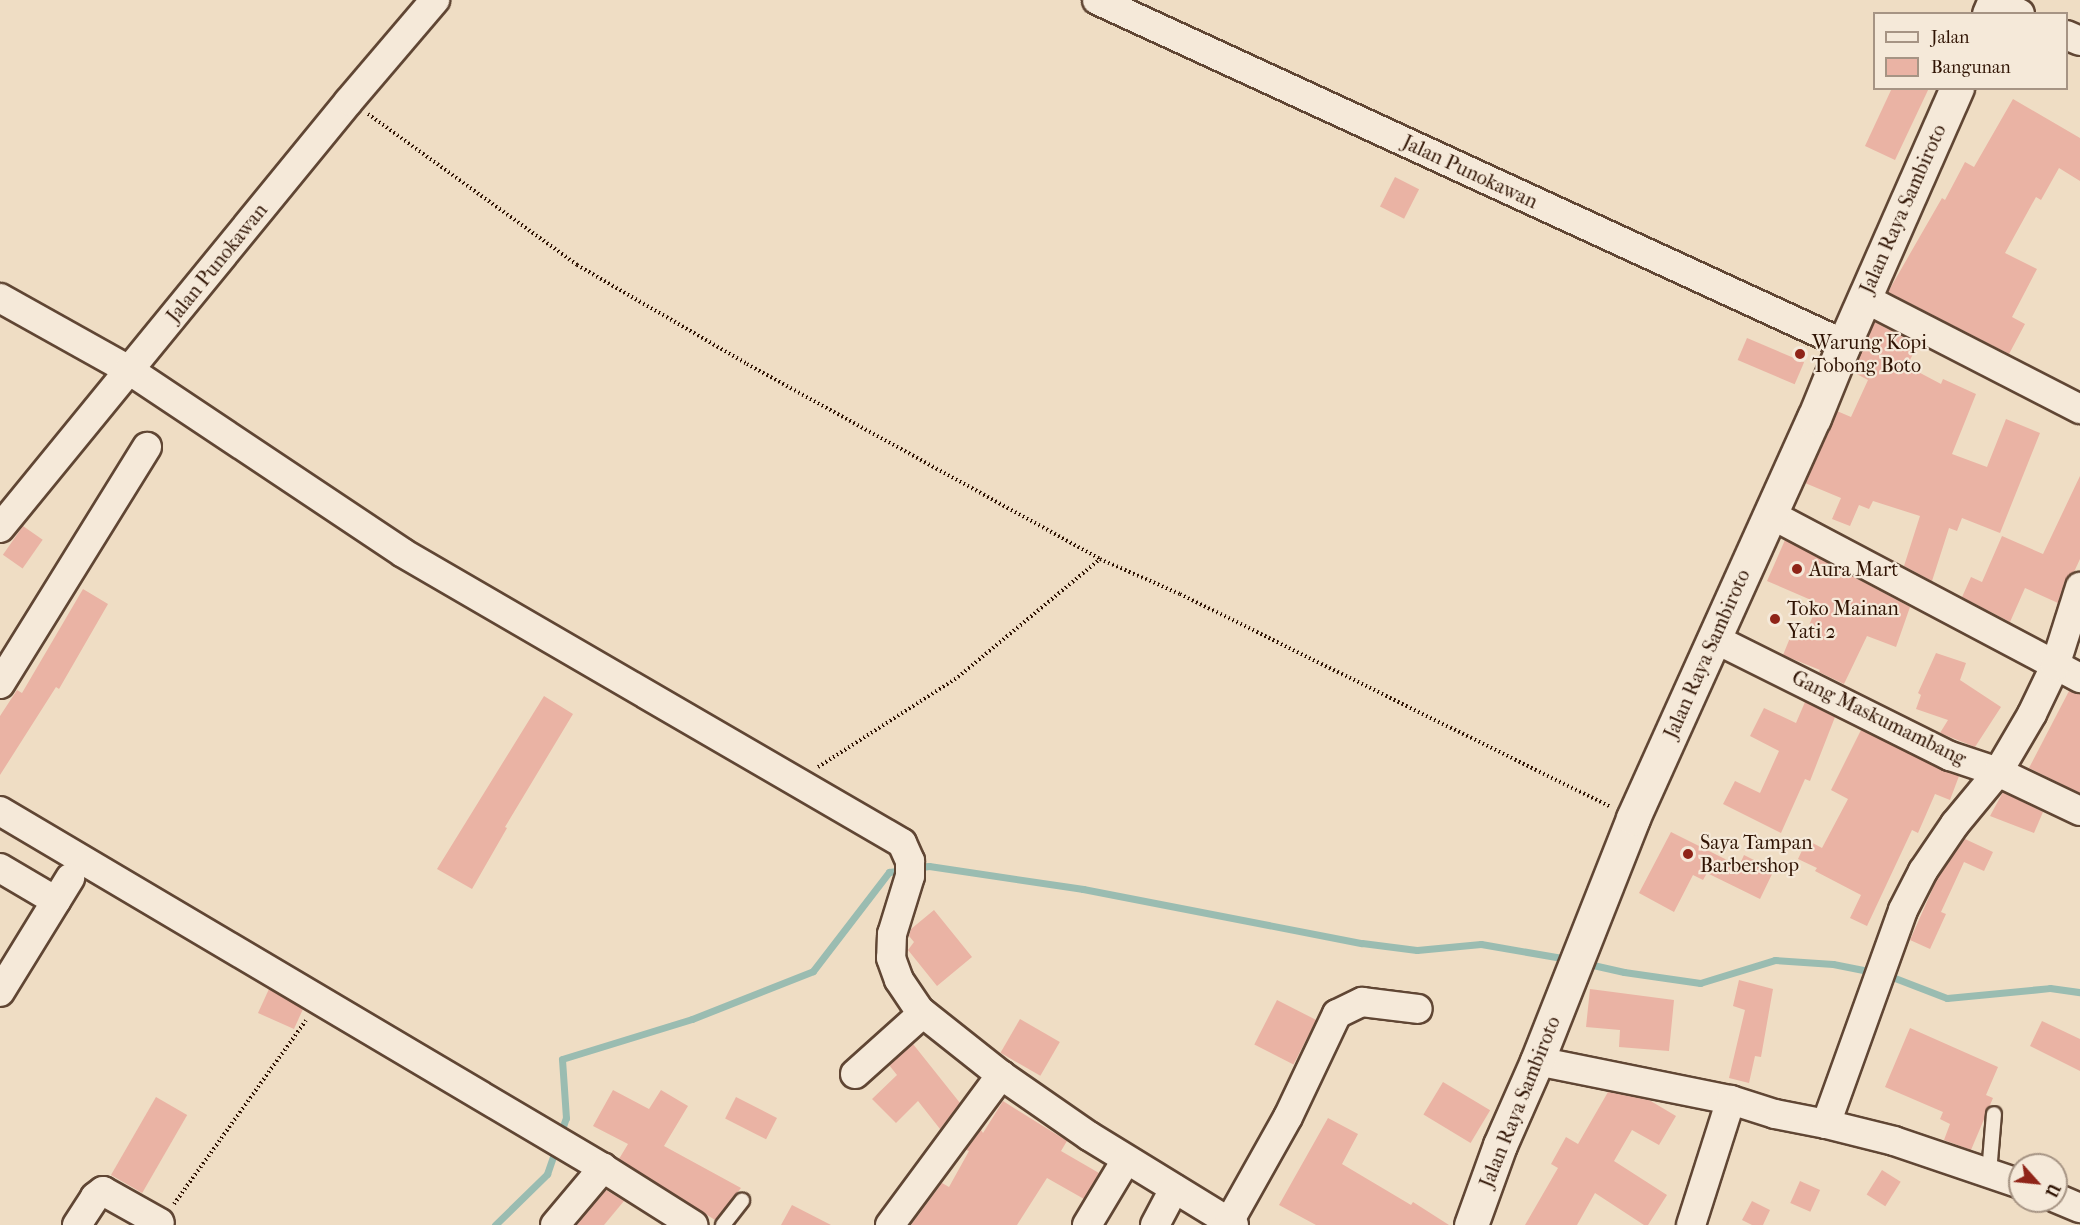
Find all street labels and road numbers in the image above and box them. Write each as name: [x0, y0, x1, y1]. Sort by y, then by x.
street label: Jalan Raya Sambiroto: [1855, 121, 1951, 297]
street label: Jalan Punokawan: [1399, 130, 1541, 214]
street label: Jalan Punokawan: [162, 199, 272, 327]
street label: Jalan Raya Sambiroto: [1659, 566, 1755, 742]
street label: Gang Maskumambang: [1788, 665, 1970, 771]
street label: Jalan Raya Sambiroto: [1475, 1013, 1565, 1191]

